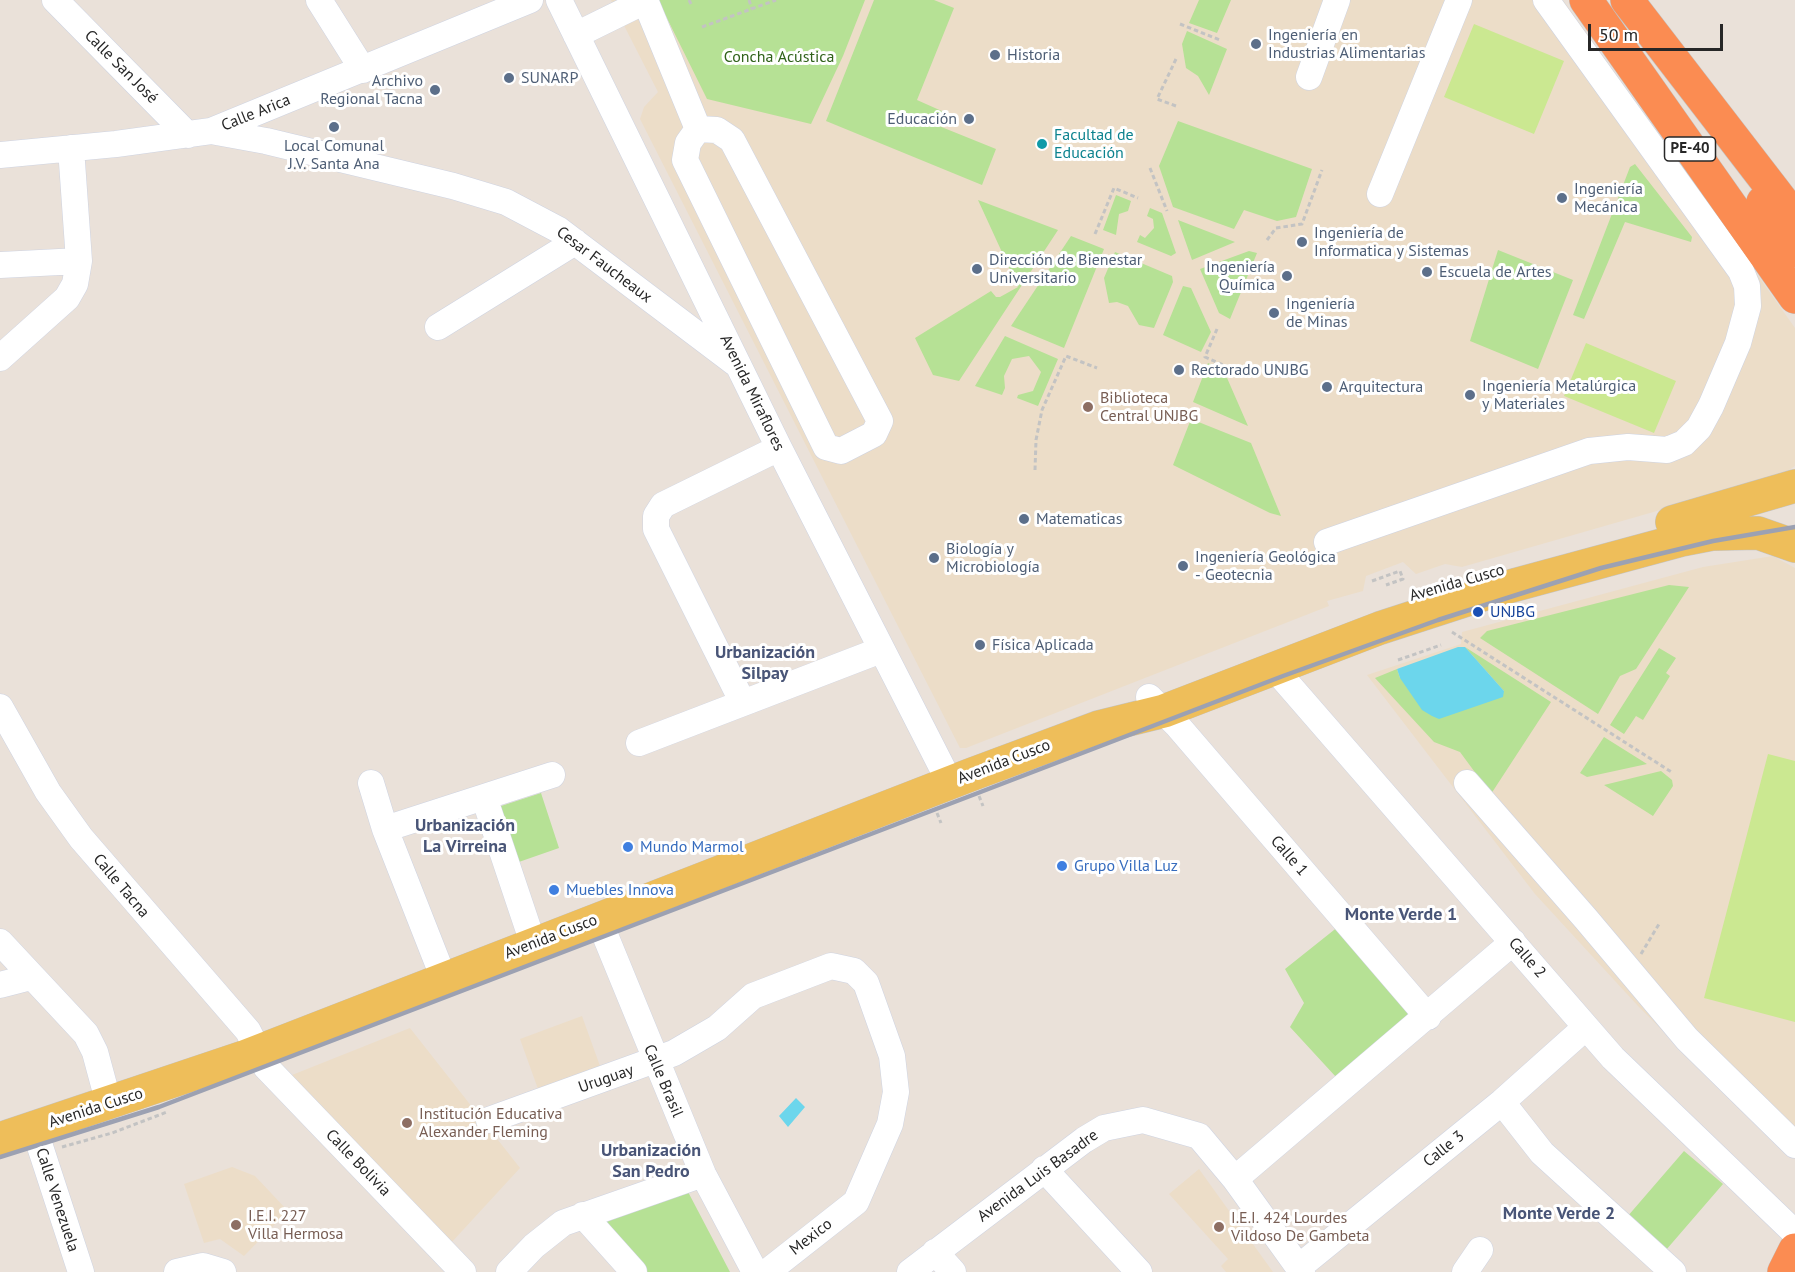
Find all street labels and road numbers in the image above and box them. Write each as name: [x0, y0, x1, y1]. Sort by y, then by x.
street label: Calle San José: [80, 26, 162, 108]
street label: Calle Arica: [219, 90, 293, 136]
road number: PE-40: [1664, 137, 1716, 161]
street label: Cesar Faucheaux: [552, 223, 656, 307]
street label: Avenida Miraflores: [716, 332, 788, 454]
street label: Avenida Cusco: [1407, 560, 1507, 606]
street label: Avenida Cusco: [955, 735, 1053, 789]
street label: Calle 1: [1266, 832, 1312, 880]
street label: Calle Tacna: [89, 850, 153, 922]
street label: Avenida Cusco: [502, 910, 600, 964]
street label: Calle 2: [1504, 934, 1550, 982]
street label: Calle Brasil: [639, 1042, 687, 1120]
street label: Uruguay: [576, 1061, 636, 1097]
street label: Avenida Cusco: [46, 1084, 146, 1132]
street label: Calle Bolivia: [321, 1126, 395, 1200]
street label: Avenida Luis Basadre: [974, 1126, 1102, 1226]
street label: Calle 3: [1420, 1127, 1468, 1171]
street label: Calle Venezuela: [31, 1146, 83, 1254]
street label: Mexico: [786, 1215, 836, 1259]

